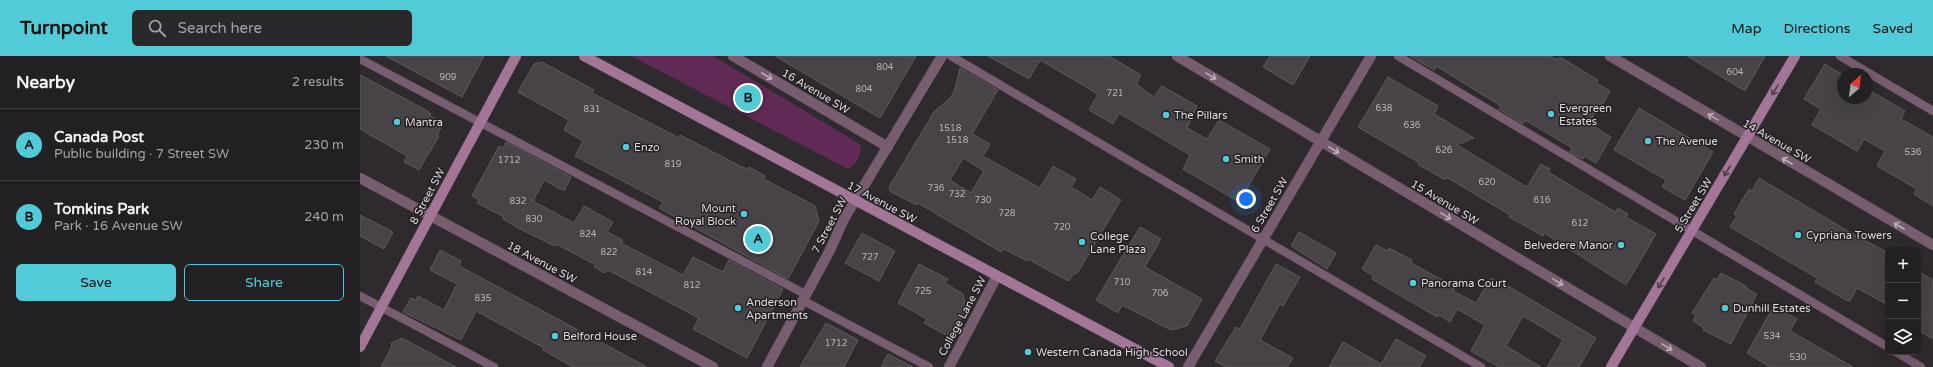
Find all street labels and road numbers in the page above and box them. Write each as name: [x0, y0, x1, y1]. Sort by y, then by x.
street label: 16 Avenue SW: [779, 66, 852, 117]
street label: 14 Avenue SW: [1740, 117, 1813, 166]
street label: 8 Street SW: [407, 166, 448, 227]
street label: 6 Street SW: [1248, 175, 1291, 235]
street label: 5 Street SW: [1672, 175, 1715, 235]
street label: 15 Avenue SW: [1408, 177, 1481, 228]
street label: 17 Avenue SW: [845, 179, 919, 226]
street label: 7 Street SW: [809, 195, 850, 256]
street label: 18 Avenue SW: [505, 239, 579, 286]
street label: College Lane SW: [936, 274, 989, 358]

